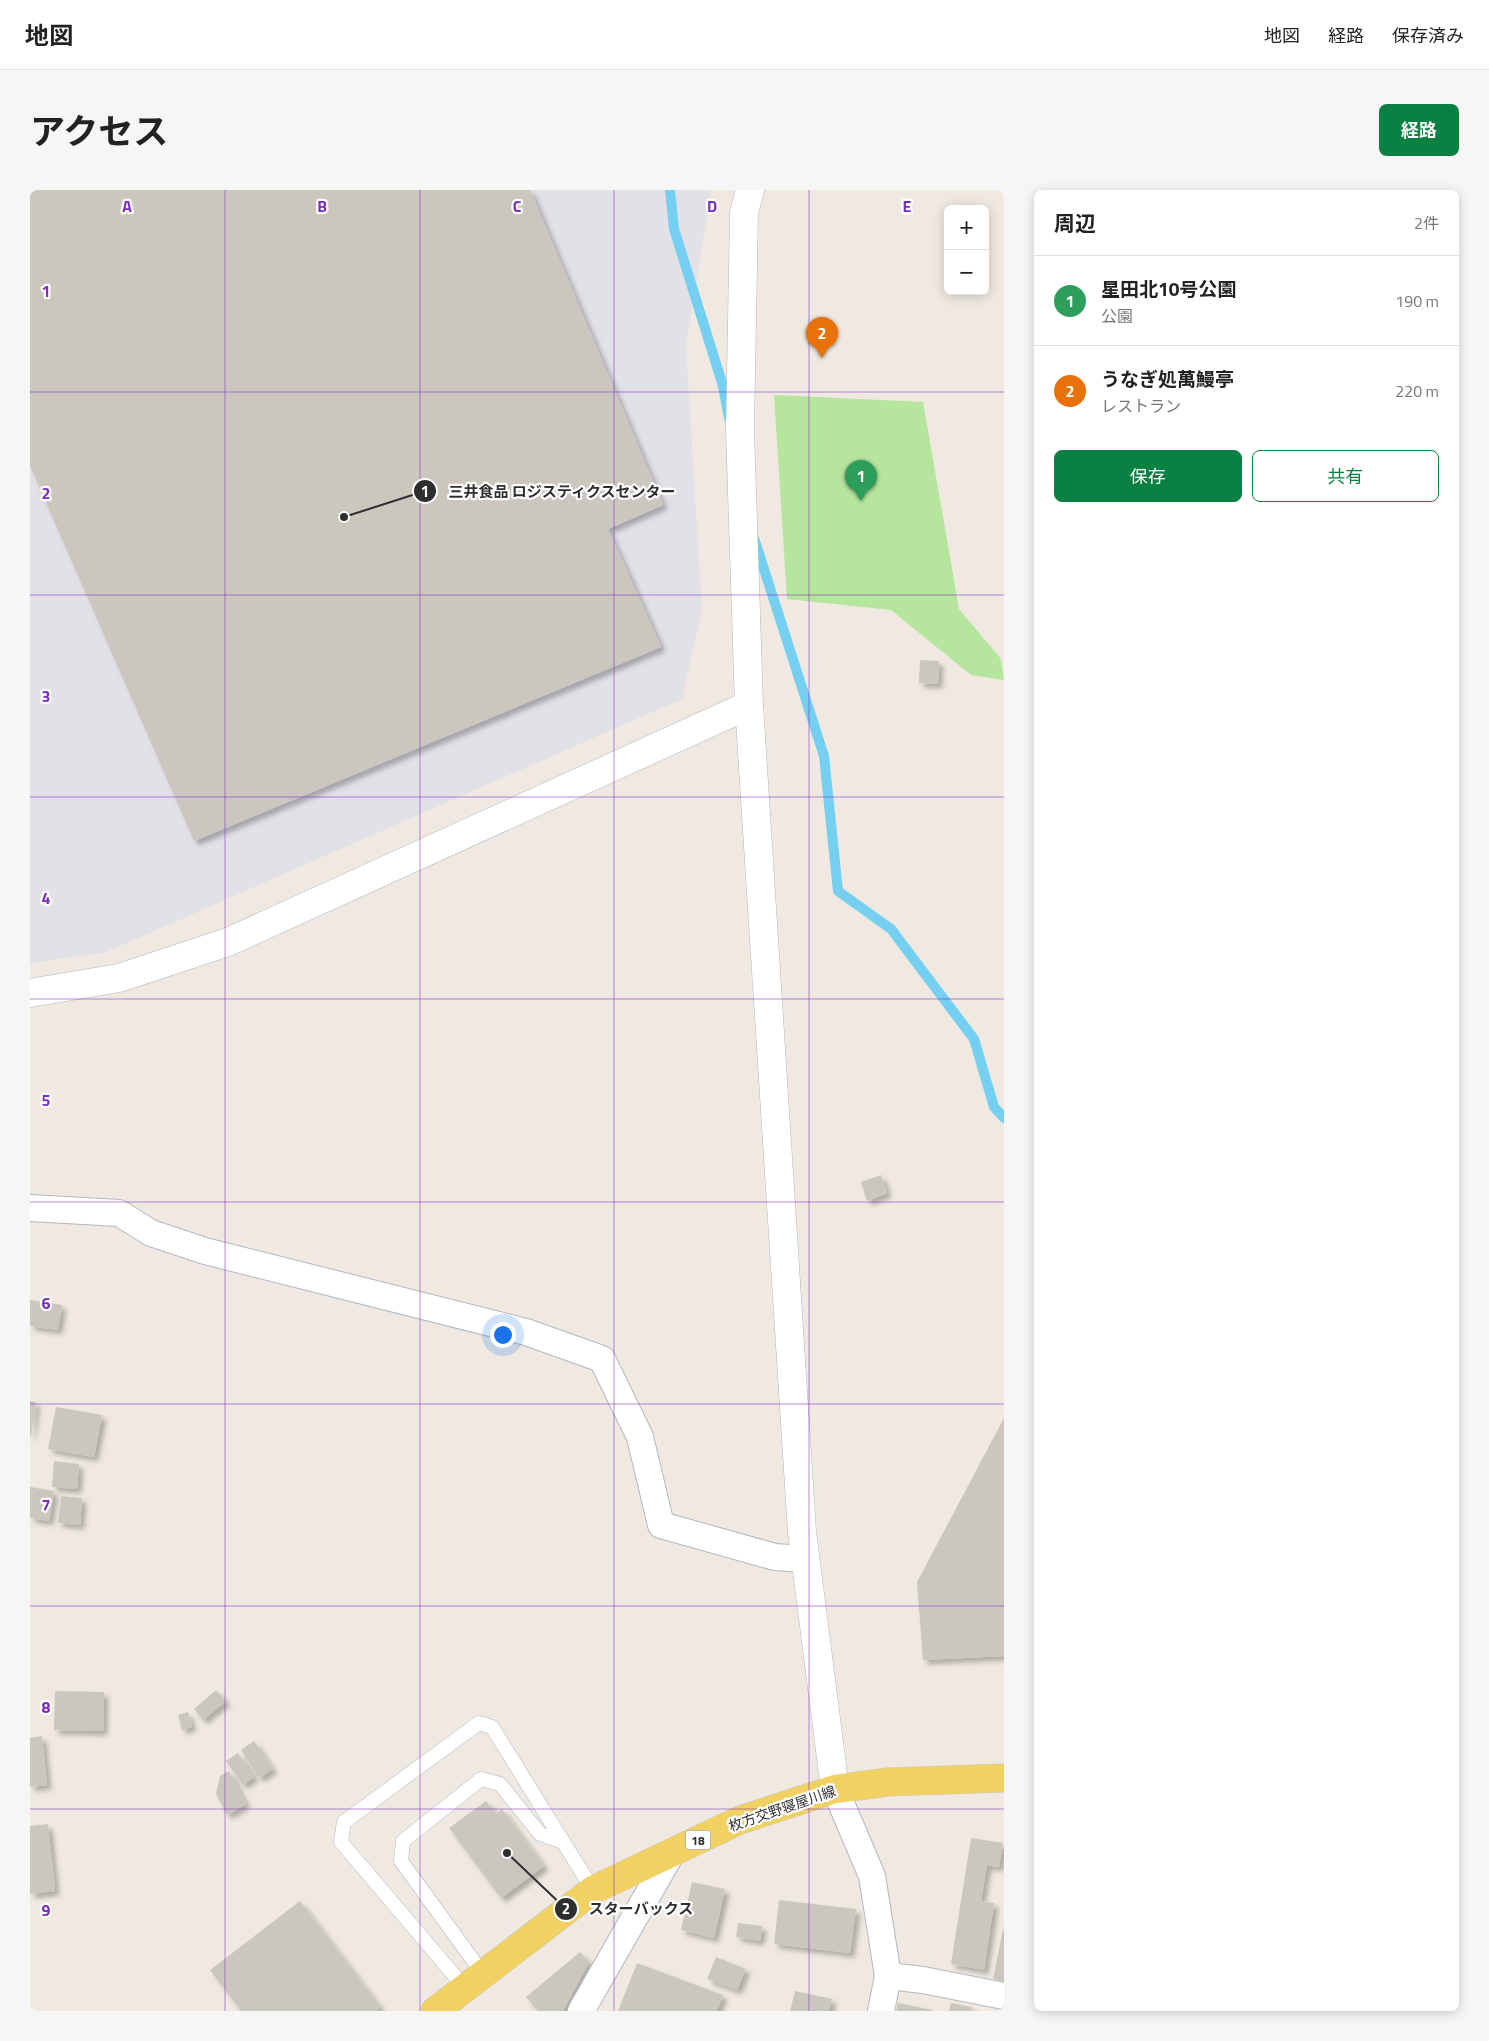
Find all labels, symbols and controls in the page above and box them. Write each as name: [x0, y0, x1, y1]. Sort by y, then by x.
text: 地図: [25, 17, 73, 53]
text: 地図: [1264, 22, 1300, 49]
text: 経路: [1328, 22, 1364, 49]
text: 保存済み: [1392, 22, 1464, 49]
text: アクセス: [30, 104, 168, 158]
button: 経路: [1379, 104, 1459, 156]
text: A: [122, 194, 132, 218]
text: B: [317, 194, 327, 218]
text: C: [513, 194, 522, 218]
text: D: [707, 194, 717, 218]
text: E: [903, 194, 912, 218]
map controls: [944, 205, 989, 295]
button: +: [944, 205, 989, 250]
text: 周辺: [1054, 207, 1096, 239]
text: 2件: [1414, 211, 1439, 235]
button: −: [944, 250, 989, 295]
text: 星田北10号公園: [1101, 274, 1236, 303]
text: 1: [42, 279, 50, 303]
text: 1: [1066, 289, 1074, 313]
text: 190 m: [1395, 289, 1439, 313]
text: 公園: [1101, 304, 1133, 328]
pin: 2: [806, 317, 838, 358]
text: うなぎ処萬鰻亭: [1101, 364, 1234, 393]
text: 2: [1066, 379, 1074, 403]
text: 220 m: [1395, 379, 1439, 403]
text: レストラン: [1101, 394, 1181, 418]
button: 保存: [1054, 450, 1242, 502]
button: 共有: [1252, 450, 1439, 502]
pin: 1: [845, 460, 877, 501]
callout: 三井食品 ロジスティクスセンター: [413, 476, 686, 506]
text: 1: [421, 480, 429, 503]
text: 三井食品 ロジスティクスセンター: [449, 480, 675, 503]
text: 2: [42, 481, 50, 505]
text: 3: [42, 684, 50, 708]
text: 4: [42, 886, 51, 910]
text: 5: [42, 1088, 51, 1112]
text: 6: [42, 1291, 51, 1315]
your location: [490, 1322, 516, 1348]
text: 7: [42, 1493, 50, 1517]
text: 8: [42, 1695, 51, 1719]
street label: 枚方交野寝屋川線: [726, 1780, 838, 1836]
road number: 18: [686, 1830, 710, 1850]
callout: スターバックス: [553, 1894, 703, 1924]
text: 2: [562, 1897, 570, 1920]
text: スターバックス: [589, 1897, 693, 1920]
text: 9: [42, 1898, 51, 1922]

